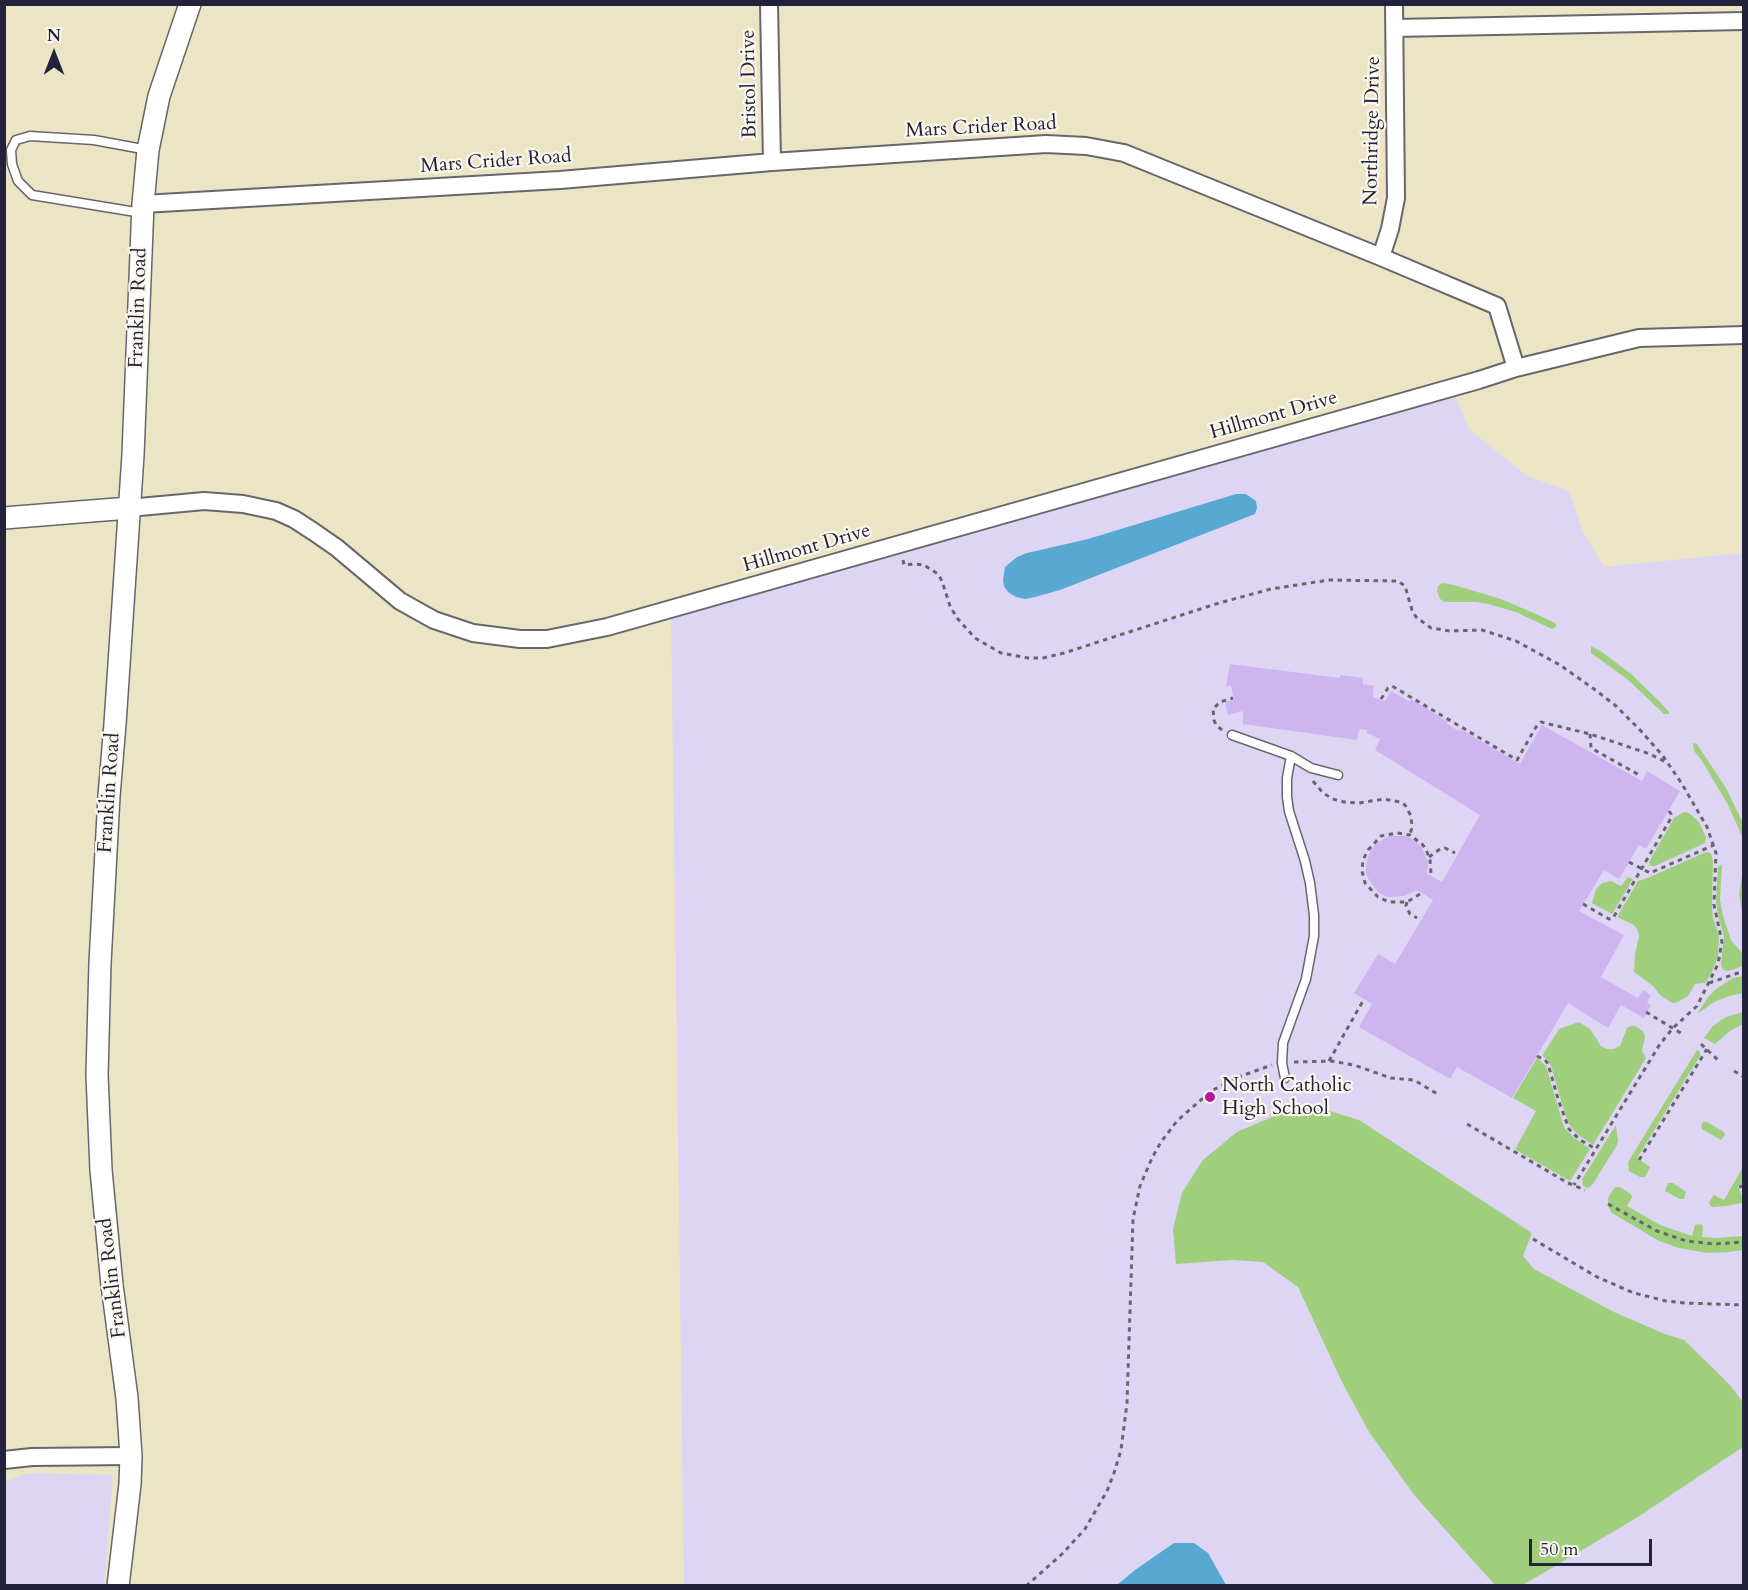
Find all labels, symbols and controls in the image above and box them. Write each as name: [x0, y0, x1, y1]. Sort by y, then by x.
north arrow: [24, 24, 84, 84]
text: N: [47, 25, 61, 47]
street label: Bristol Drive: [737, 29, 763, 139]
street label: Northridge Drive: [1360, 56, 1386, 206]
street label: Mars Crider Road: [905, 112, 1057, 144]
street label: Mars Crider Road: [420, 145, 572, 179]
street label: Franklin Road: [125, 247, 153, 369]
street label: Hillmont Drive: [1207, 386, 1341, 446]
street label: Hillmont Drive: [740, 519, 874, 579]
street label: Franklin Road: [94, 732, 126, 854]
place label: North Catholic High School: [1222, 1074, 1352, 1121]
marker: North Catholic High School: [1203, 1090, 1217, 1104]
street label: Franklin Road: [94, 1217, 132, 1339]
scale bar: [1532, 1527, 1655, 1565]
text: 50 m: [1540, 1537, 1579, 1562]

